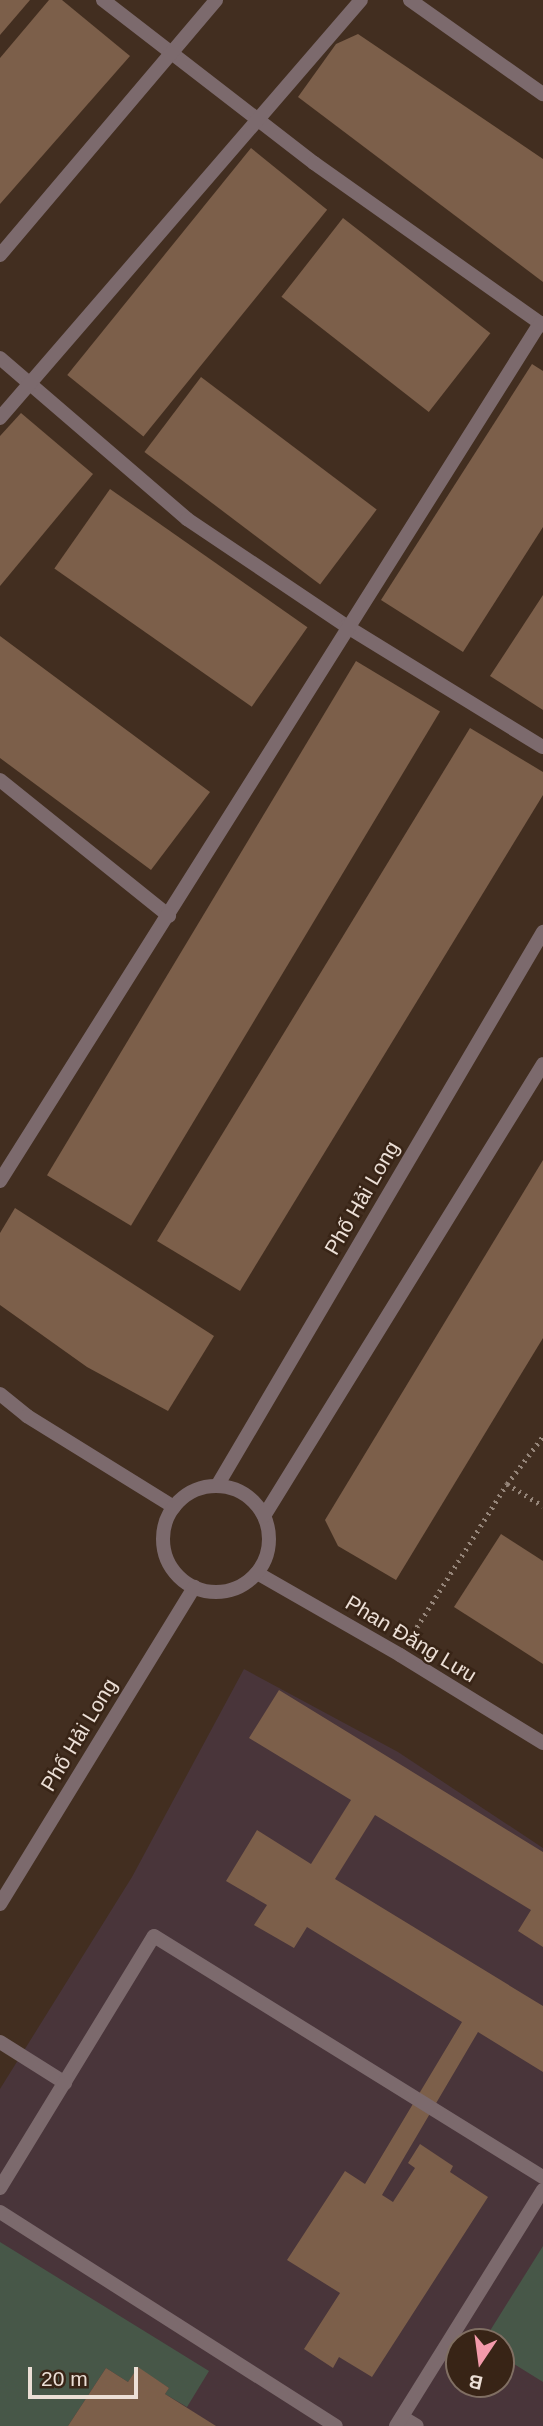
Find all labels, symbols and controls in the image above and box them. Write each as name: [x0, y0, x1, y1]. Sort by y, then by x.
street label: Phố Hải Long: [319, 1137, 405, 1259]
street label: Phan Đăng Lưu: [341, 1590, 481, 1688]
street label: Phố Hải Long: [35, 1674, 123, 1796]
north arrow: [445, 2328, 515, 2398]
scale bar: [32, 2352, 142, 2396]
text: 20 m: [41, 2367, 88, 2390]
text: B: [467, 2370, 485, 2394]

